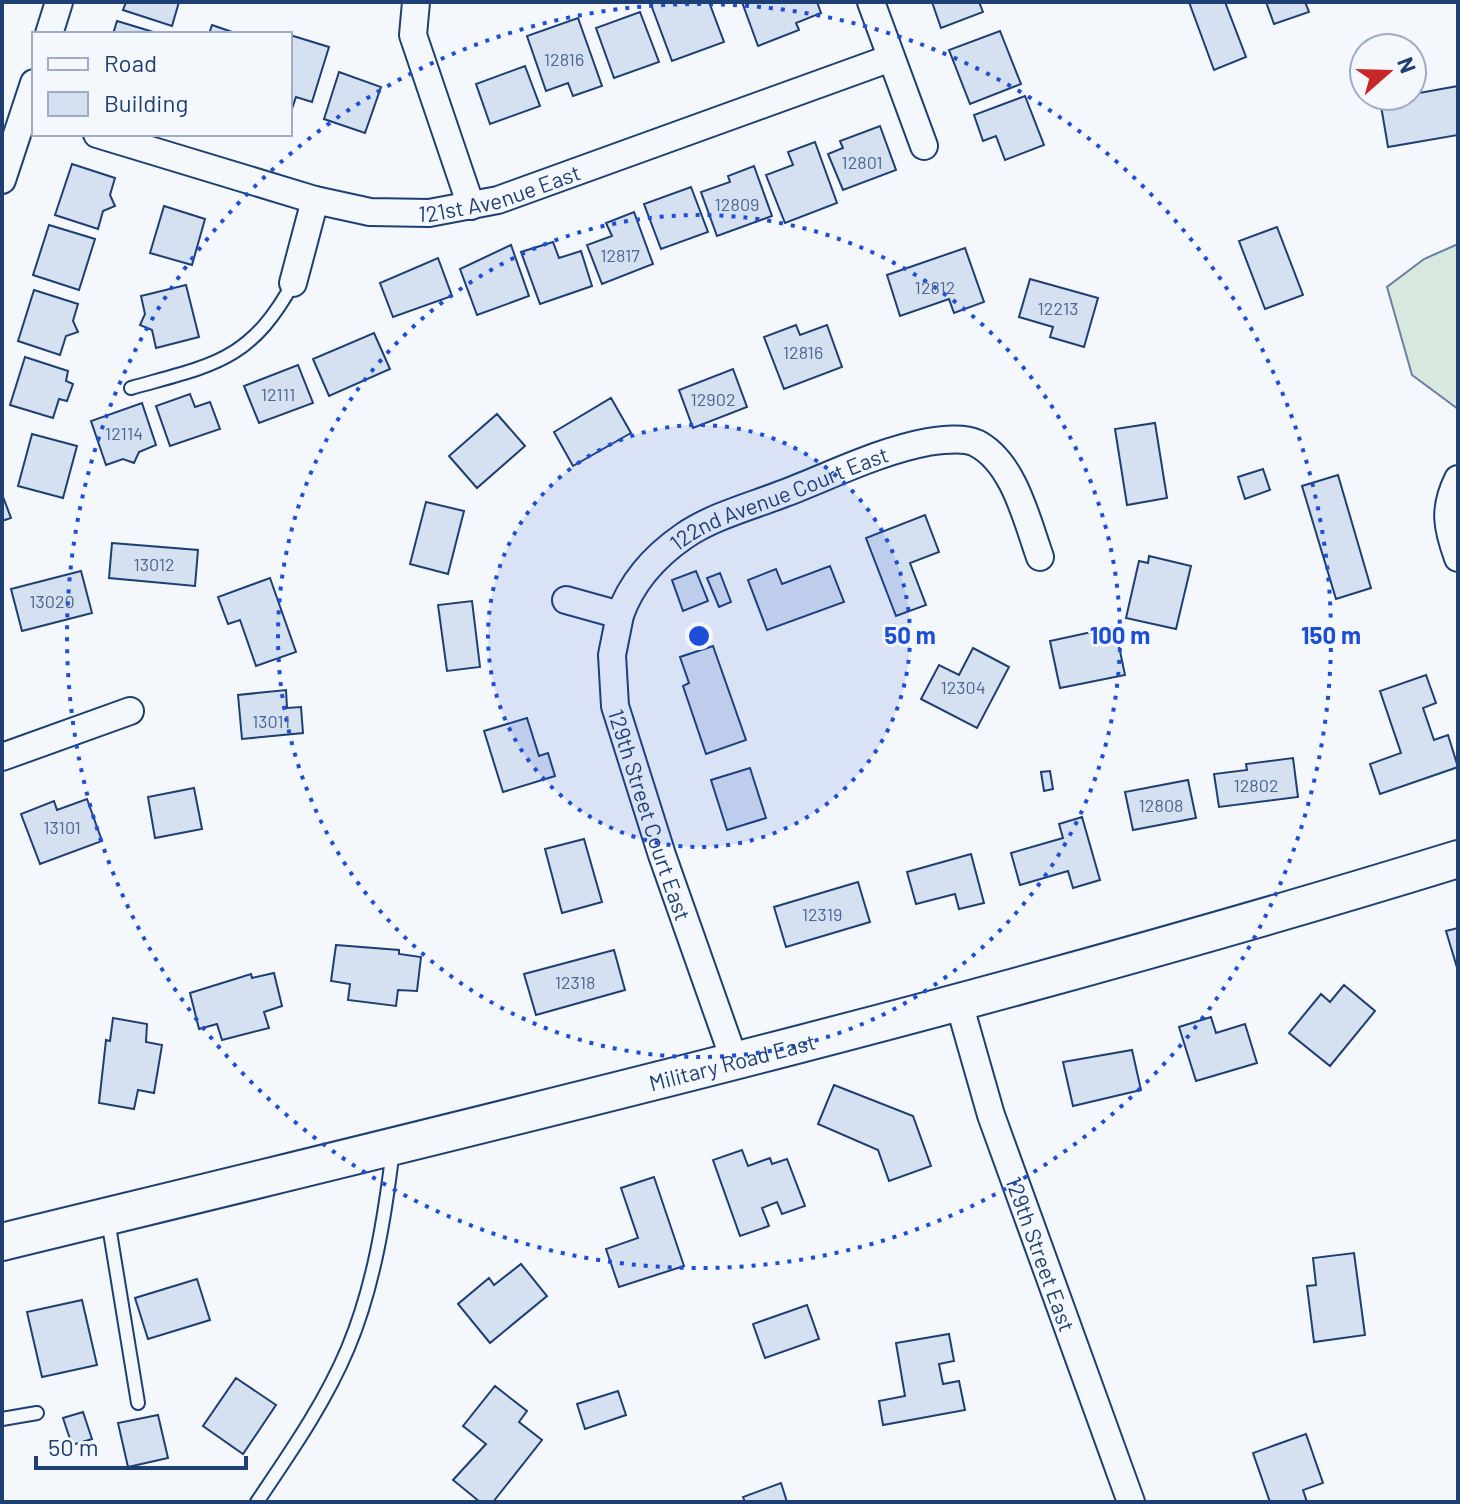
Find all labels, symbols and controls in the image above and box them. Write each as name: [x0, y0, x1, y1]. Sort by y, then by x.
legend: [32, 32, 292, 136]
north arrow: [1348, 32, 1428, 112]
text: Road: [104, 48, 157, 77]
house number: 12816: [544, 48, 584, 70]
text: N: [1393, 53, 1422, 76]
text: Building: [104, 88, 188, 117]
house number: 12801: [841, 151, 883, 173]
street label: 121st Avenue East: [418, 158, 584, 226]
house number: 12809: [715, 193, 759, 215]
house number: 12817: [600, 244, 640, 266]
house number: 12812: [915, 276, 955, 298]
house number: 12213: [1038, 297, 1078, 319]
house number: 12816: [783, 341, 823, 363]
house number: 12111: [261, 383, 295, 405]
house number: 12902: [690, 388, 736, 410]
house number: 12114: [105, 422, 143, 444]
street label: 122nd Avenue Court East: [664, 440, 891, 555]
house number: 13012: [133, 553, 175, 575]
house number: 13020: [29, 590, 75, 612]
text: 50 m: [884, 620, 936, 649]
text: 100 m: [1090, 620, 1150, 649]
text: 150 m: [1301, 620, 1361, 649]
centre of rings: [685, 622, 713, 650]
house number: 12304: [940, 676, 986, 698]
street label: 129th Street Court East: [604, 706, 697, 924]
house number: 13011: [252, 710, 290, 732]
house number: 12802: [1233, 774, 1279, 796]
house number: 12808: [1139, 794, 1183, 816]
house number: 13101: [43, 816, 81, 838]
house number: 12319: [802, 903, 842, 925]
house number: 12318: [555, 971, 595, 993]
street label: Military Road East: [646, 1028, 818, 1095]
street label: 129th Street East: [1001, 1173, 1081, 1335]
scale bar: [36, 1420, 246, 1470]
text: 50 m: [48, 1432, 99, 1461]

